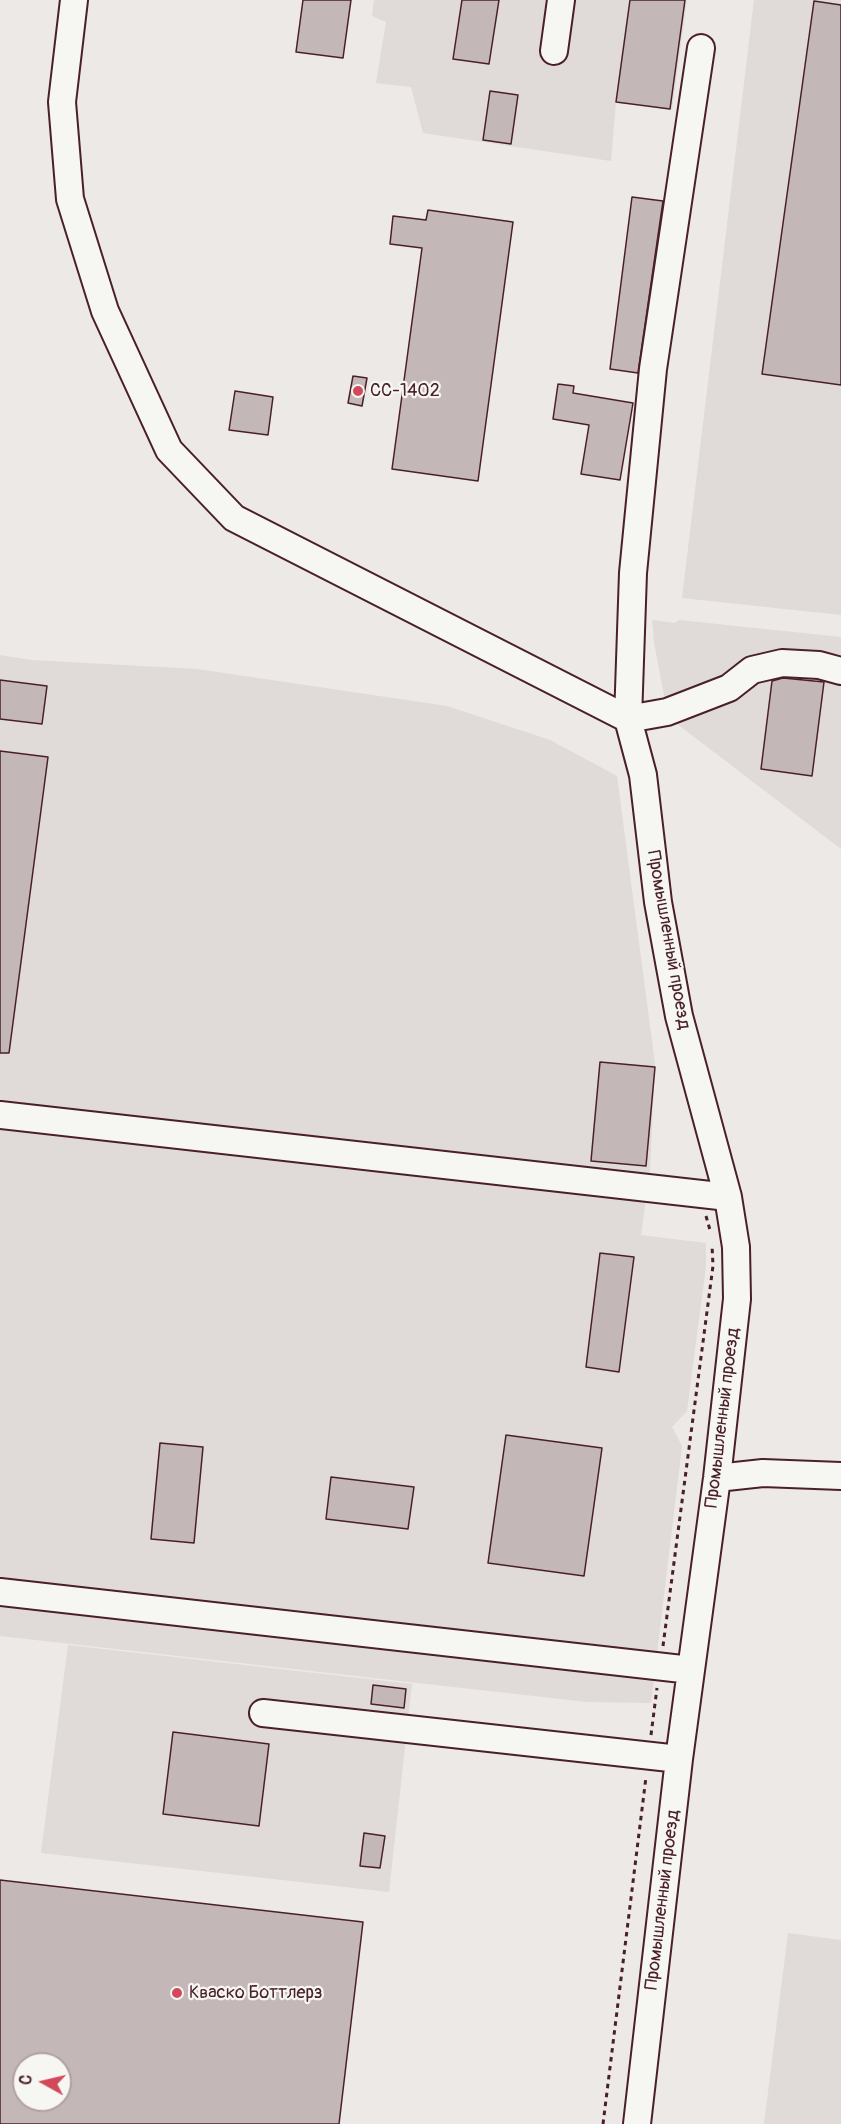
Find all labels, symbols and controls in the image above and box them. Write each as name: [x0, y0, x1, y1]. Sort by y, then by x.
place label: СС-1402: [370, 380, 440, 402]
marker: СС-1402: [351, 384, 365, 398]
street label: Промышленный проезд: [642, 849, 694, 1031]
street label: Промышленный проезд: [701, 1327, 745, 1509]
street label: Промышленный проезд: [641, 1809, 685, 1991]
place label: Кваско Боттлерз: [189, 1982, 323, 2004]
marker: Кваско Боттлерз: [170, 1986, 184, 2000]
north arrow: [12, 2052, 72, 2112]
text: С: [16, 2073, 37, 2086]

